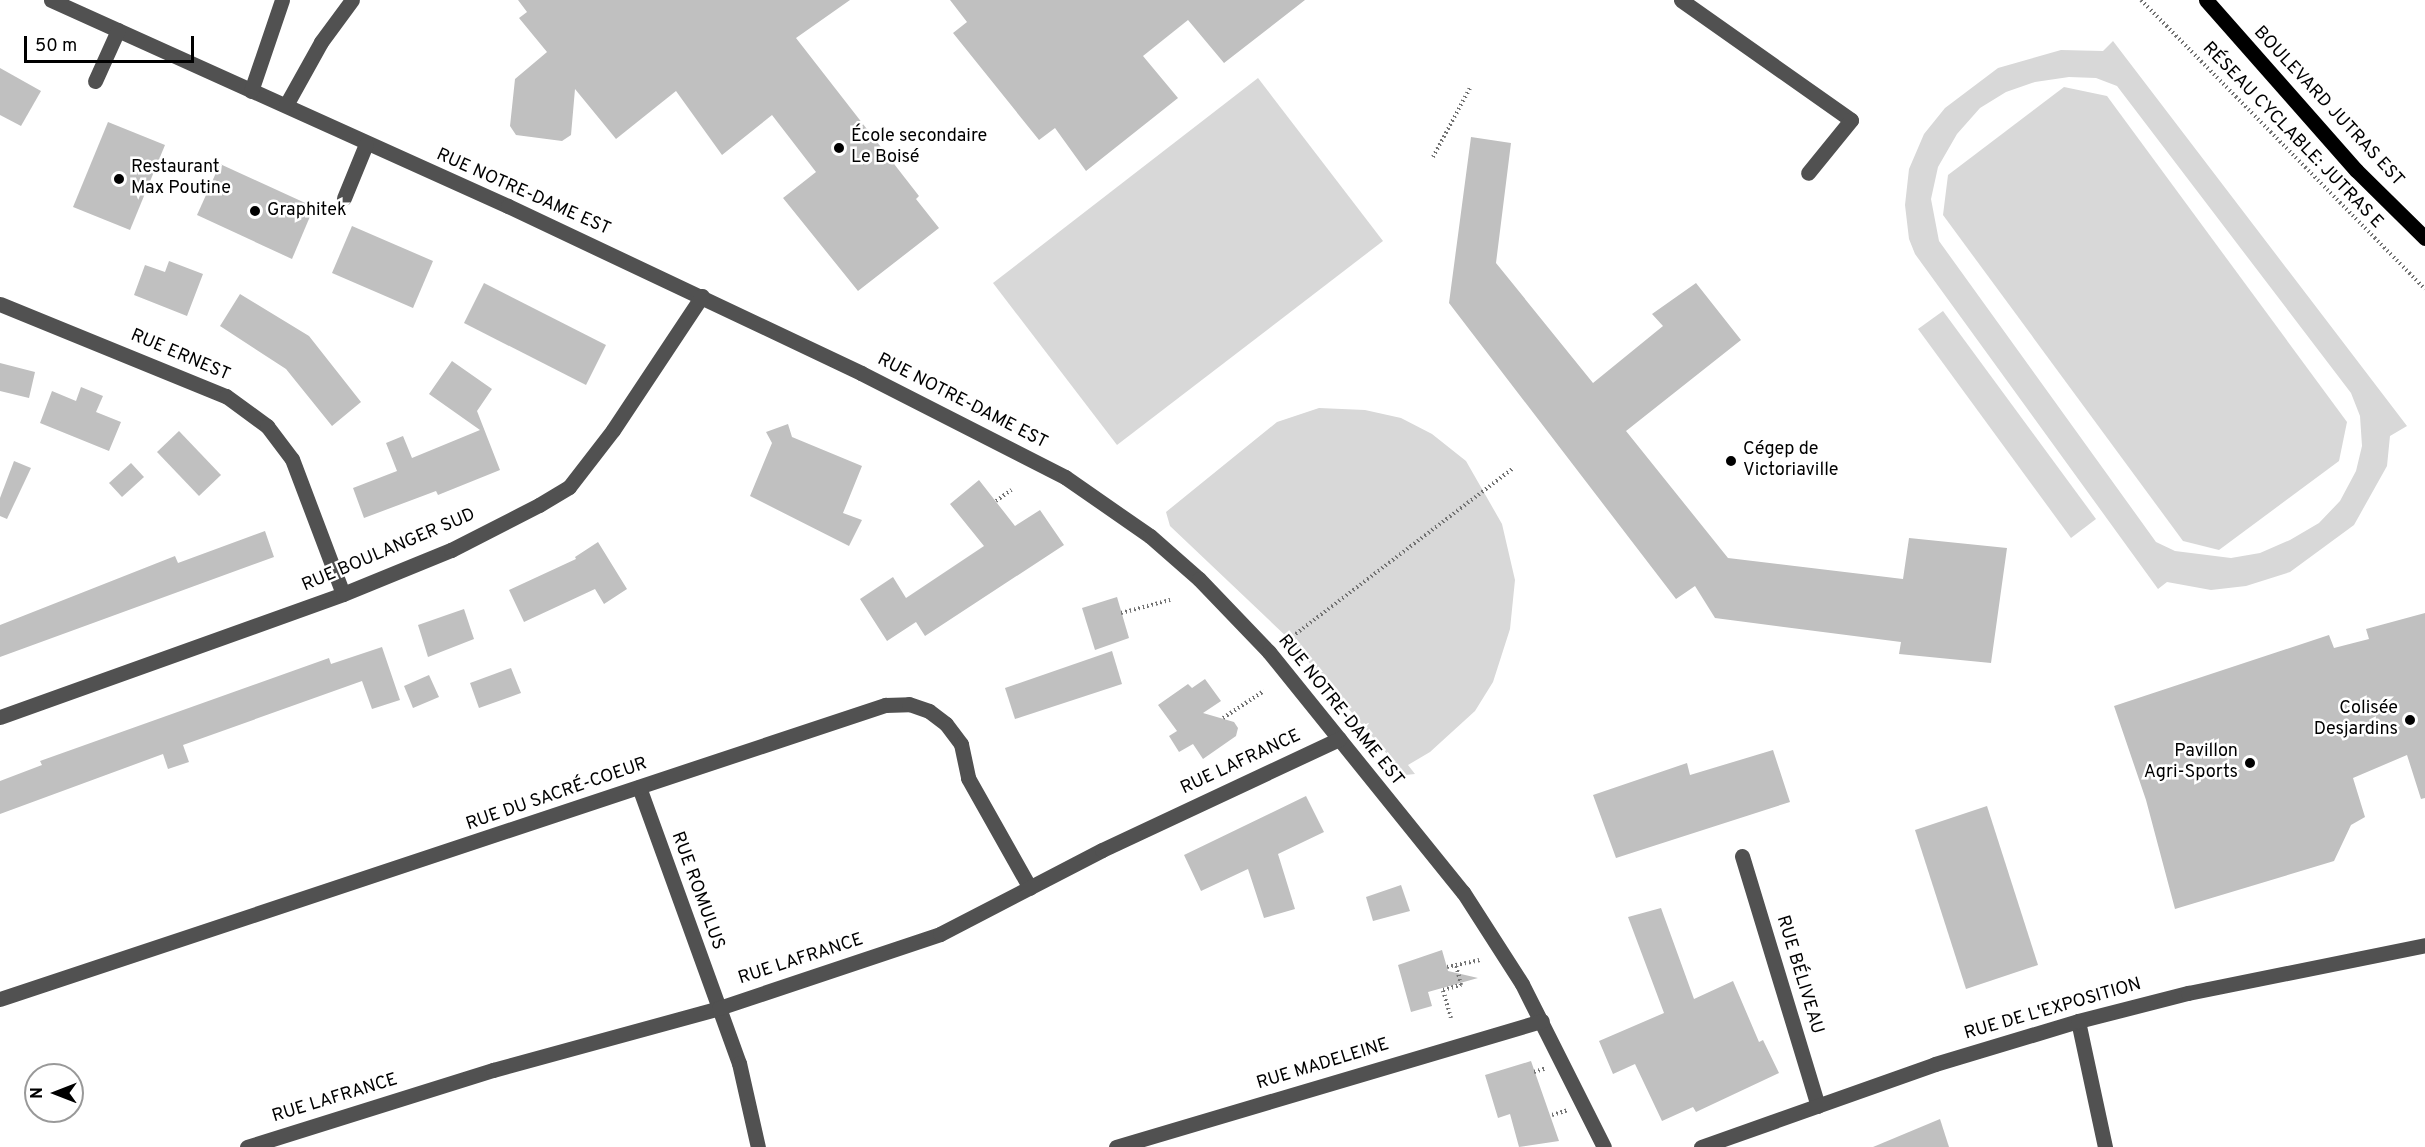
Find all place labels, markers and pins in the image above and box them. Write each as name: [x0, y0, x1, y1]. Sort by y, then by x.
place label: École secondaire Le Boisé: [851, 127, 987, 170]
marker: École secondaire Le Boisé: [832, 141, 846, 155]
place label: Restaurant Max Poutine: [131, 158, 231, 201]
marker: Restaurant Max Poutine: [112, 172, 126, 186]
place label: Graphitek: [267, 200, 346, 222]
marker: Graphitek: [248, 204, 262, 218]
place label: Cégep de Victoriaville: [1743, 440, 1839, 482]
marker: Cégep de Victoriaville: [1724, 454, 1738, 468]
place label: Colisée Desjardins: [2314, 699, 2398, 742]
marker: Colisée Desjardins: [2403, 713, 2417, 727]
place label: Pavillon Agri-Sports: [2144, 742, 2238, 784]
marker: Pavillon Agri-Sports: [2243, 756, 2257, 770]

